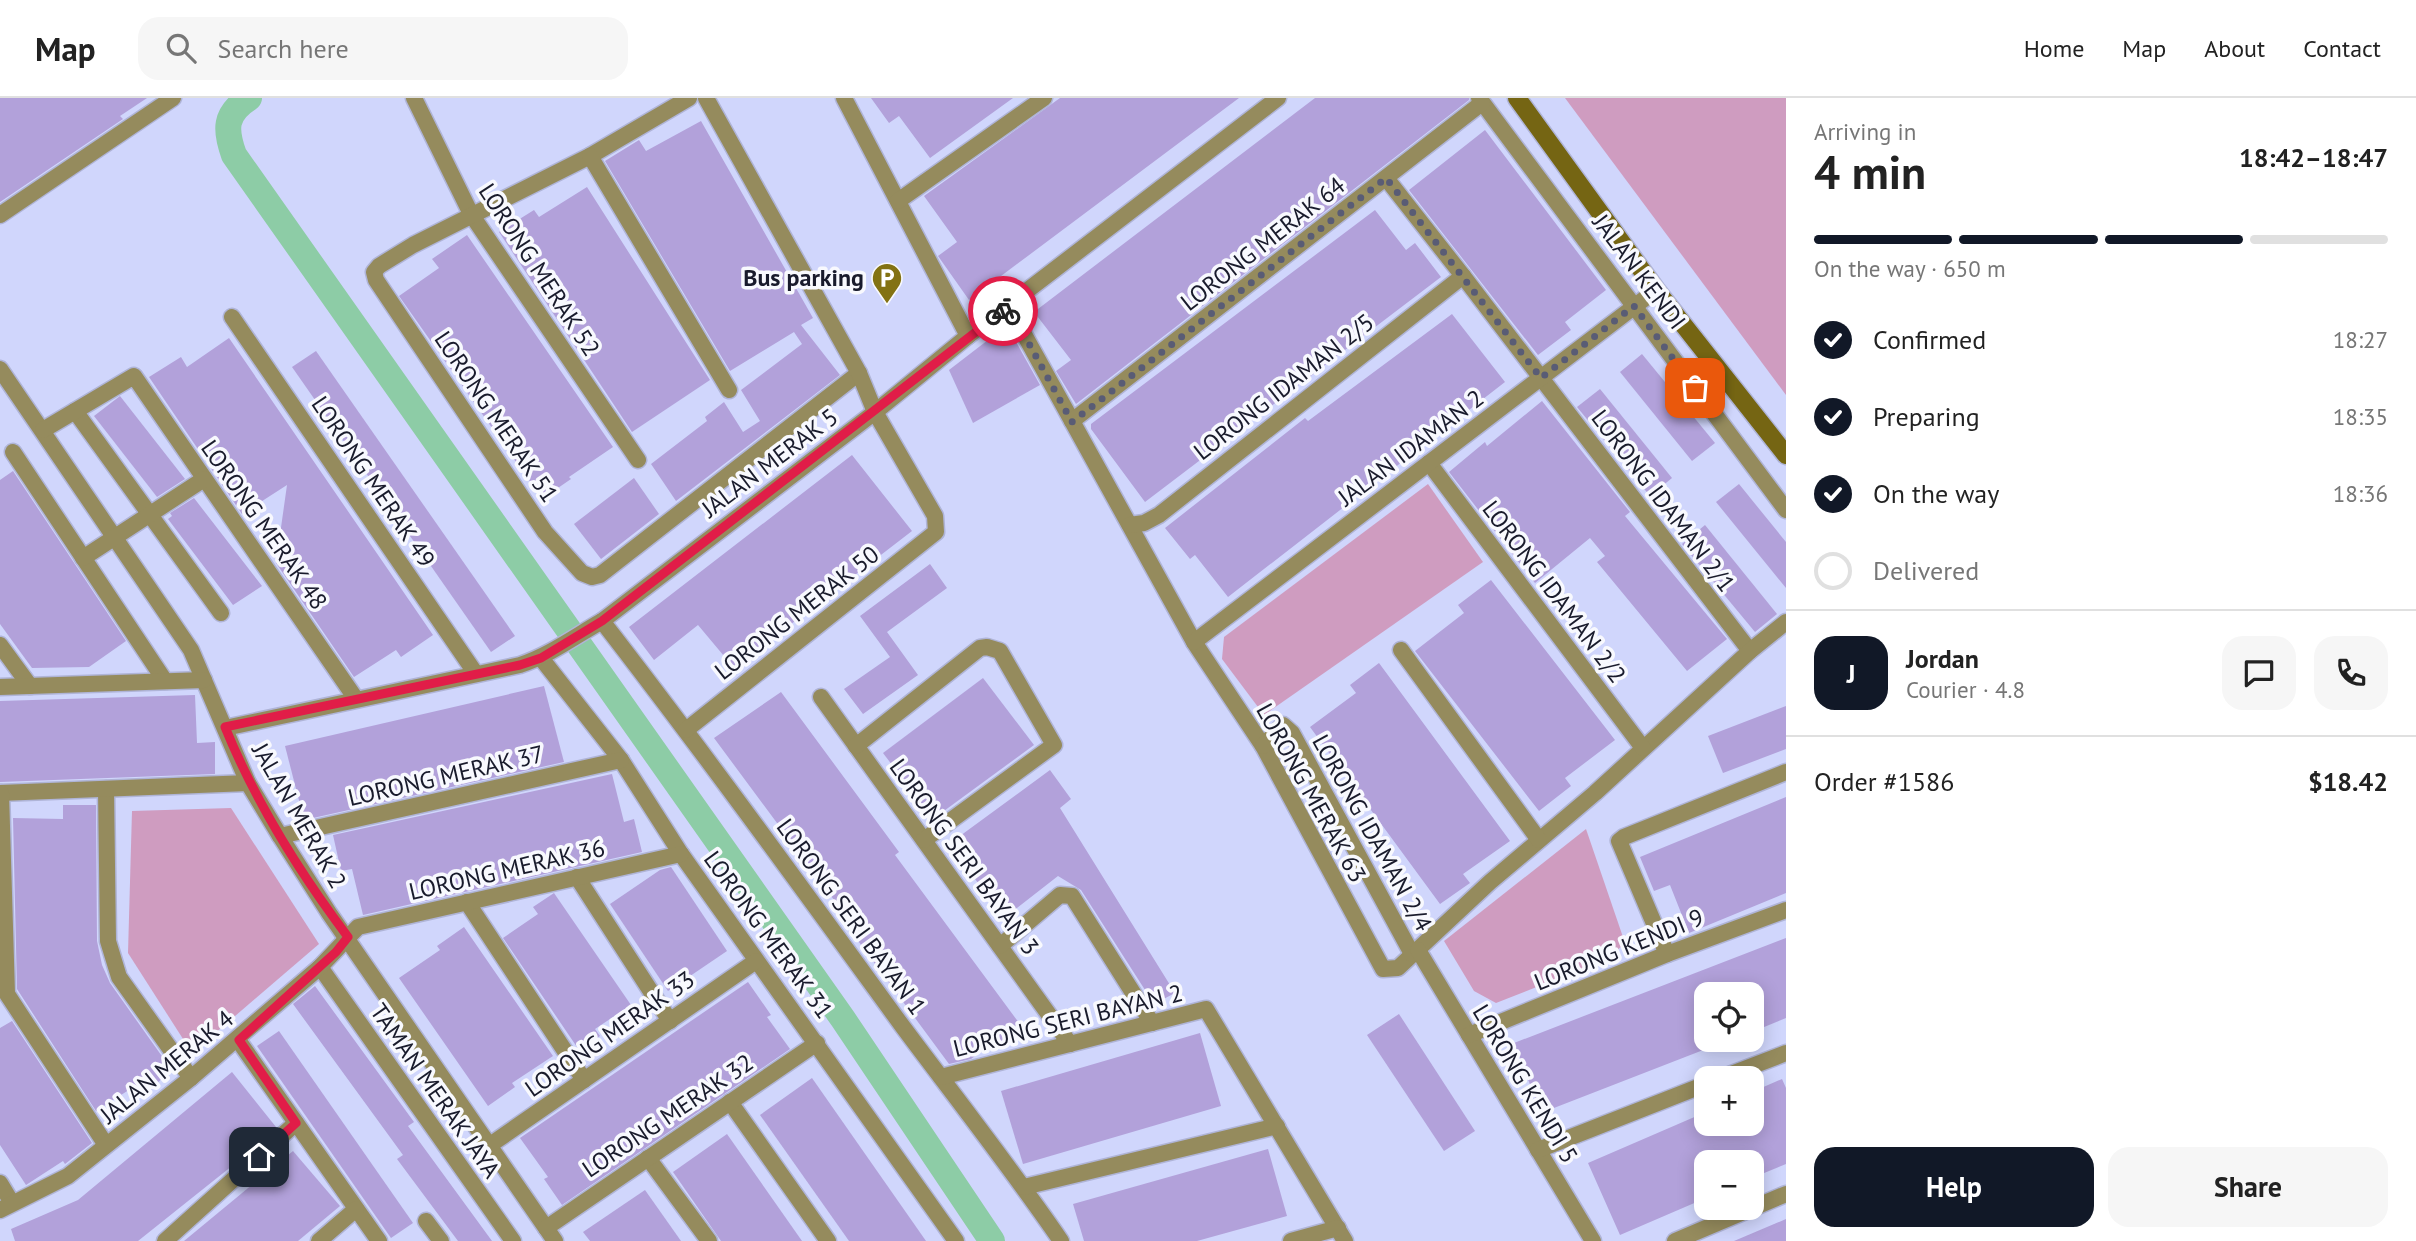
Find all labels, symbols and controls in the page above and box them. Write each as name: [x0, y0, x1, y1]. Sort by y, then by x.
search box: [138, 17, 628, 80]
text: Map: [35, 27, 96, 70]
icon: search: [162, 29, 200, 67]
text: Search here: [218, 32, 349, 65]
text: Home: [2024, 33, 2084, 64]
text: Map: [2122, 33, 2166, 64]
text: About: [2204, 33, 2265, 64]
text: Contact: [2303, 33, 2381, 64]
text: Arriving in: [1814, 117, 1916, 146]
text: 18:42–18:47: [2239, 141, 2388, 174]
text: 4 min: [1814, 142, 1926, 202]
street label: LORONG MERAK 64: [1174, 170, 1351, 317]
street label: LORONG MERAK 52: [472, 177, 607, 362]
street label: JALAN KENDI: [1585, 207, 1693, 336]
text: On the way · 650 m: [1814, 254, 2006, 283]
parking icon: Bus parking: [870, 261, 904, 305]
place label: Bus parking: [743, 262, 864, 293]
courier: [968, 276, 1038, 346]
icon: bike: [984, 292, 1022, 330]
street label: LORONG IDAMAN 2/5: [1187, 307, 1380, 467]
icon: check: [1814, 321, 1852, 359]
text: Confirmed: [1873, 323, 1986, 356]
street label: LORONG MERAK 51: [428, 325, 565, 508]
text: 18:27: [2333, 325, 2388, 354]
pin: [1665, 358, 1725, 418]
icon: bag: [1676, 369, 1714, 407]
street label: JALAN IDAMAN 2: [1331, 383, 1490, 513]
street label: LORONG MERAK 49: [305, 390, 442, 573]
icon: check: [1814, 398, 1852, 436]
text: Preparing: [1873, 400, 1980, 433]
street label: JALAN MERAK 5: [694, 401, 844, 525]
text: 18:35: [2333, 402, 2388, 431]
street label: LORONG IDAMAN 2/1: [1585, 403, 1742, 598]
street label: LORONG MERAK 48: [194, 434, 335, 616]
icon: check: [1814, 475, 1852, 513]
text: On the way: [1873, 477, 1999, 510]
text: 18:36: [2333, 479, 2388, 508]
street label: LORONG IDAMAN 2/2: [1476, 494, 1633, 689]
street label: LORONG MERAK 50: [708, 539, 885, 686]
text: Delivered: [1873, 554, 1979, 587]
button: chat: [2222, 636, 2296, 710]
button: phone: [2314, 636, 2388, 710]
text: Jordan: [1906, 642, 1979, 675]
text: J: [1847, 657, 1855, 690]
text: Courier · 4.8: [1906, 675, 2025, 704]
street label: LORONG MERAK 63: [1249, 698, 1374, 888]
street label: LORONG IDAMAN 2/4: [1305, 729, 1439, 937]
street label: JALAN MERAK 2: [245, 736, 354, 894]
street label: LORONG MERAK 37: [345, 738, 547, 813]
street label: LORONG SERI BAYAN 3: [883, 752, 1046, 961]
text: Order #1586: [1814, 765, 1954, 798]
text: $18.42: [2308, 765, 2388, 798]
street label: LORONG SERI BAYAN 1: [770, 812, 933, 1021]
street label: LORONG MERAK 36: [406, 832, 608, 907]
street label: LORONG MERAK 31: [697, 845, 840, 1025]
street label: LORONG KENDI 9: [1530, 901, 1708, 998]
street label: LORONG MERAK 33: [519, 963, 701, 1104]
street label: LORONG SERI BAYAN 2: [950, 977, 1186, 1064]
map controls: [1694, 982, 1764, 1220]
button: locate: [1694, 982, 1764, 1052]
street label: TAMAN MERAK JAYA: [364, 997, 507, 1184]
street label: LORONG KENDI 5: [1466, 999, 1585, 1169]
street label: JALAN MERAK 4: [93, 1003, 240, 1131]
street label: LORONG MERAK 32: [576, 1047, 759, 1184]
button: +: [1694, 1066, 1764, 1136]
pin: [229, 1127, 289, 1187]
icon: home: [240, 1138, 278, 1176]
button: Help: [1814, 1147, 2094, 1227]
button: Share: [2108, 1147, 2388, 1227]
button: −: [1694, 1150, 1764, 1220]

